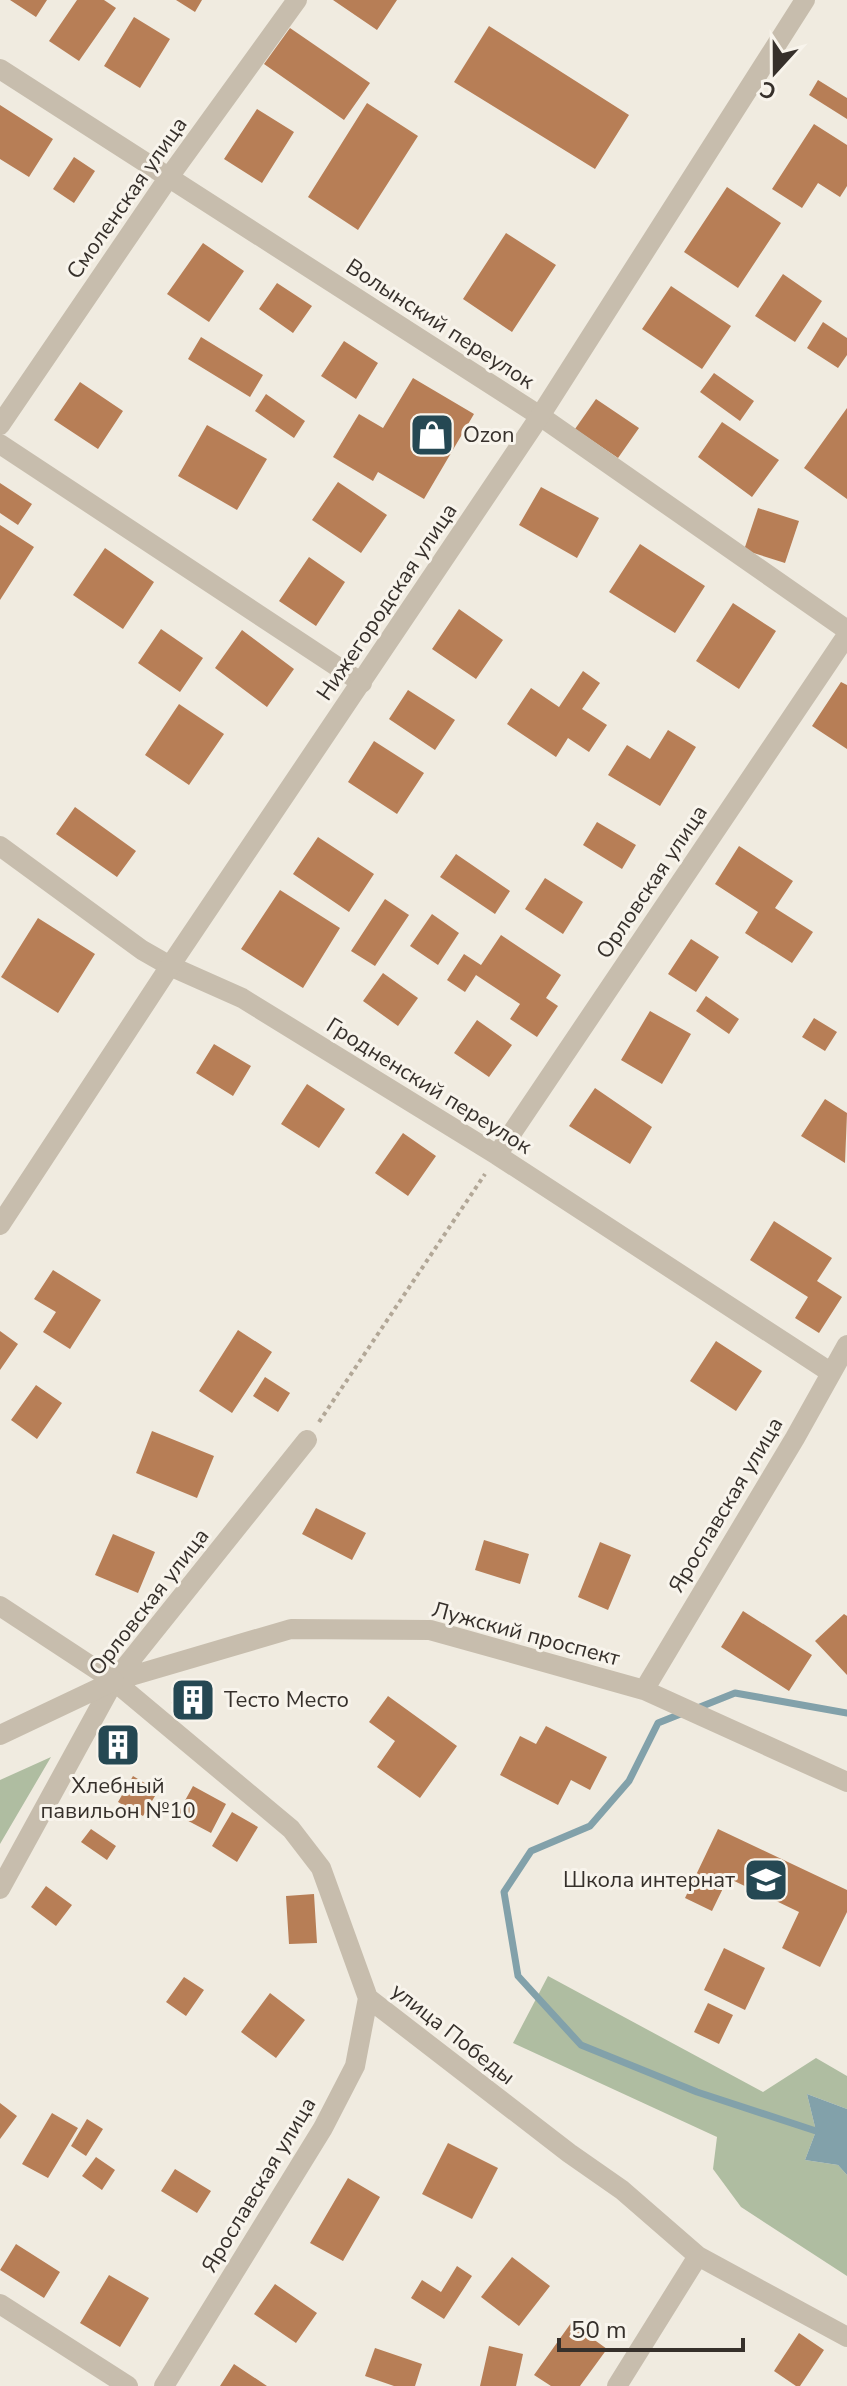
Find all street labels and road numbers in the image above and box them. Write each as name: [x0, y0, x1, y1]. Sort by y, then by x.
street label: Смоленская улица: [60, 111, 194, 285]
street label: Волынский переулок: [340, 252, 540, 396]
street label: Нижегородская улица: [310, 497, 464, 707]
street label: Орловская улица: [589, 799, 715, 965]
street label: Гродненский переулок: [321, 1011, 538, 1162]
street label: Ярославская улица: [662, 1412, 790, 1598]
street label: Орловская улица: [82, 1522, 216, 1682]
street label: Лужский проспект: [429, 1594, 623, 1674]
street label: улица Победы: [385, 1976, 521, 2092]
street label: Ярославская улица: [195, 2092, 323, 2278]

